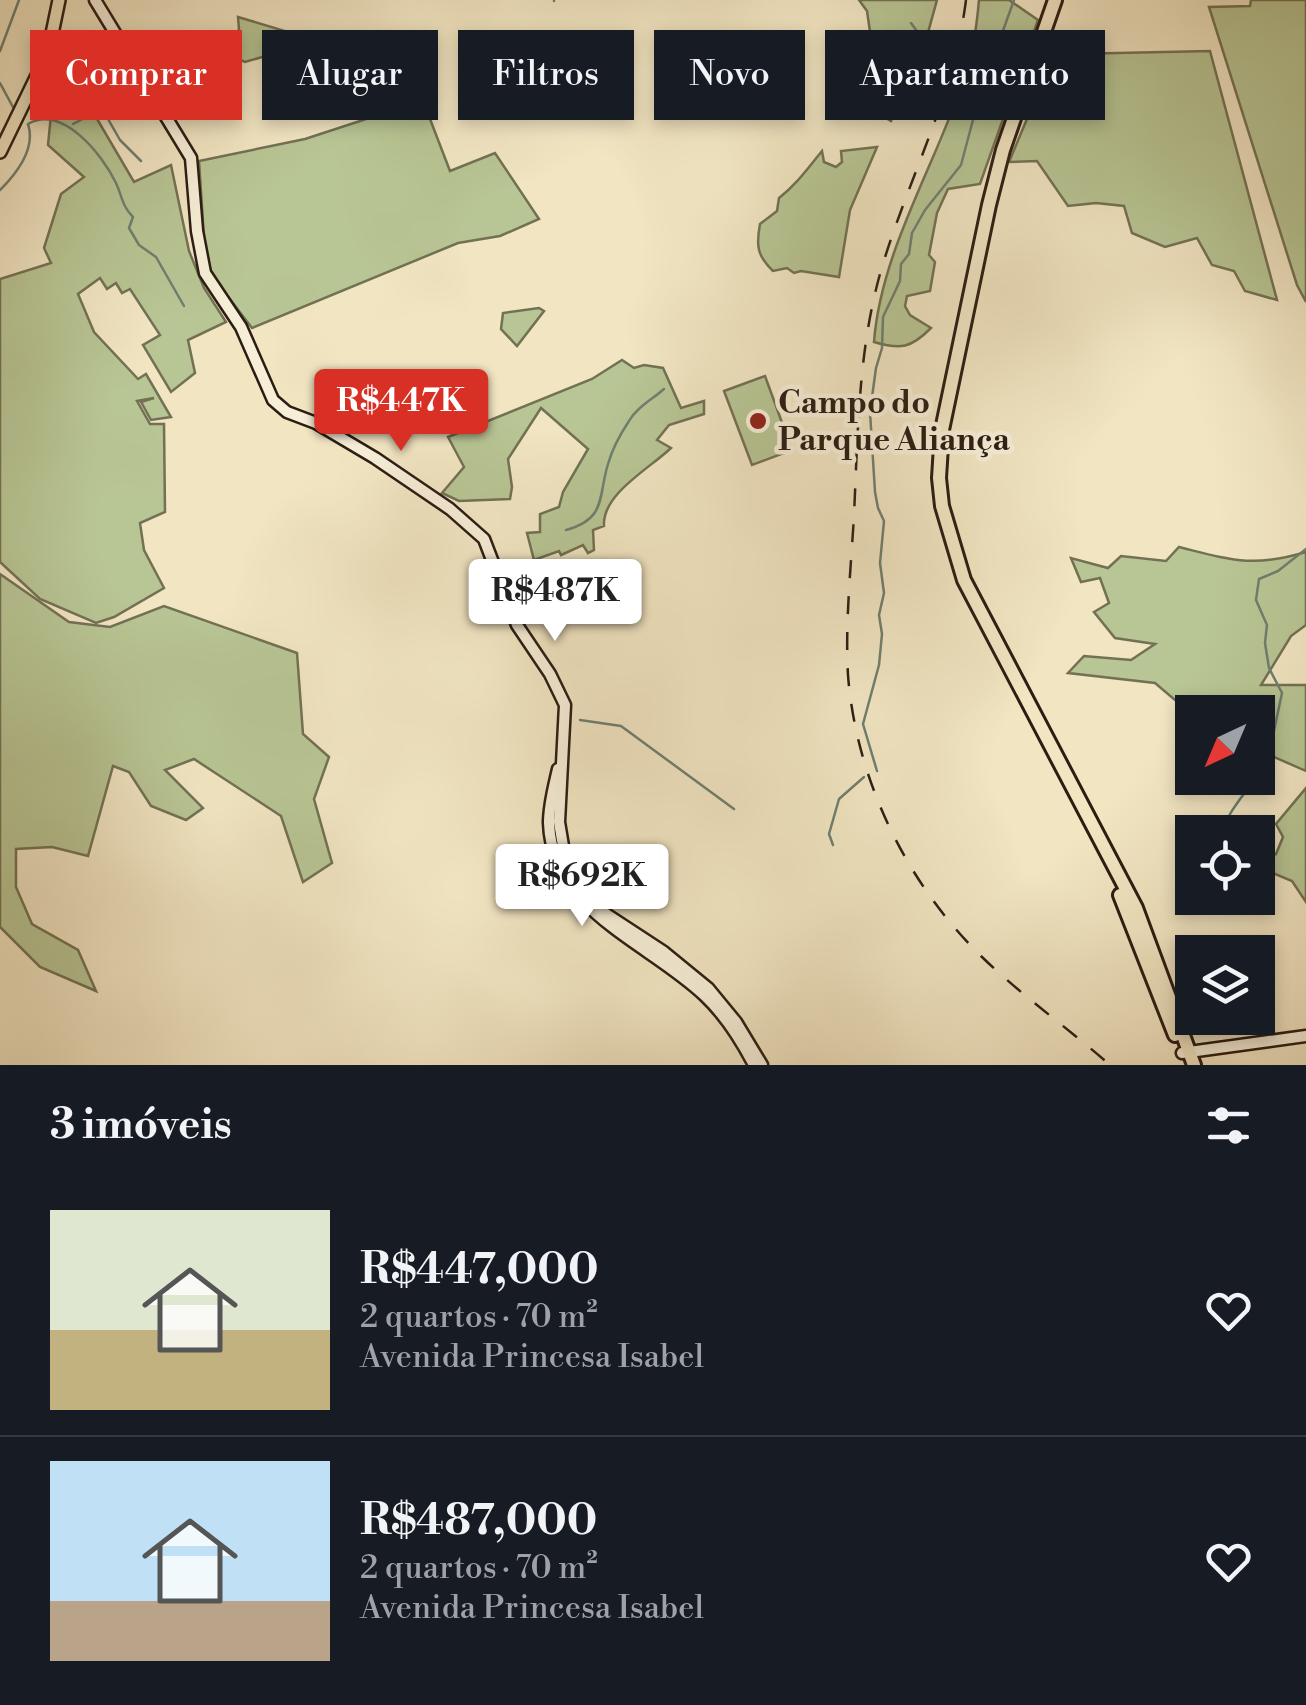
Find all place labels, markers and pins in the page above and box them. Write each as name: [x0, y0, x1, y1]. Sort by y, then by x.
pin: R$447K: [320, 369, 482, 454]
place label: Campo do Parque Aliança: [778, 383, 1011, 460]
marker: Campo do Parque Aliança: [747, 410, 769, 432]
pin: R$487K: [474, 559, 636, 644]
pin: R$692K: [501, 844, 663, 929]

